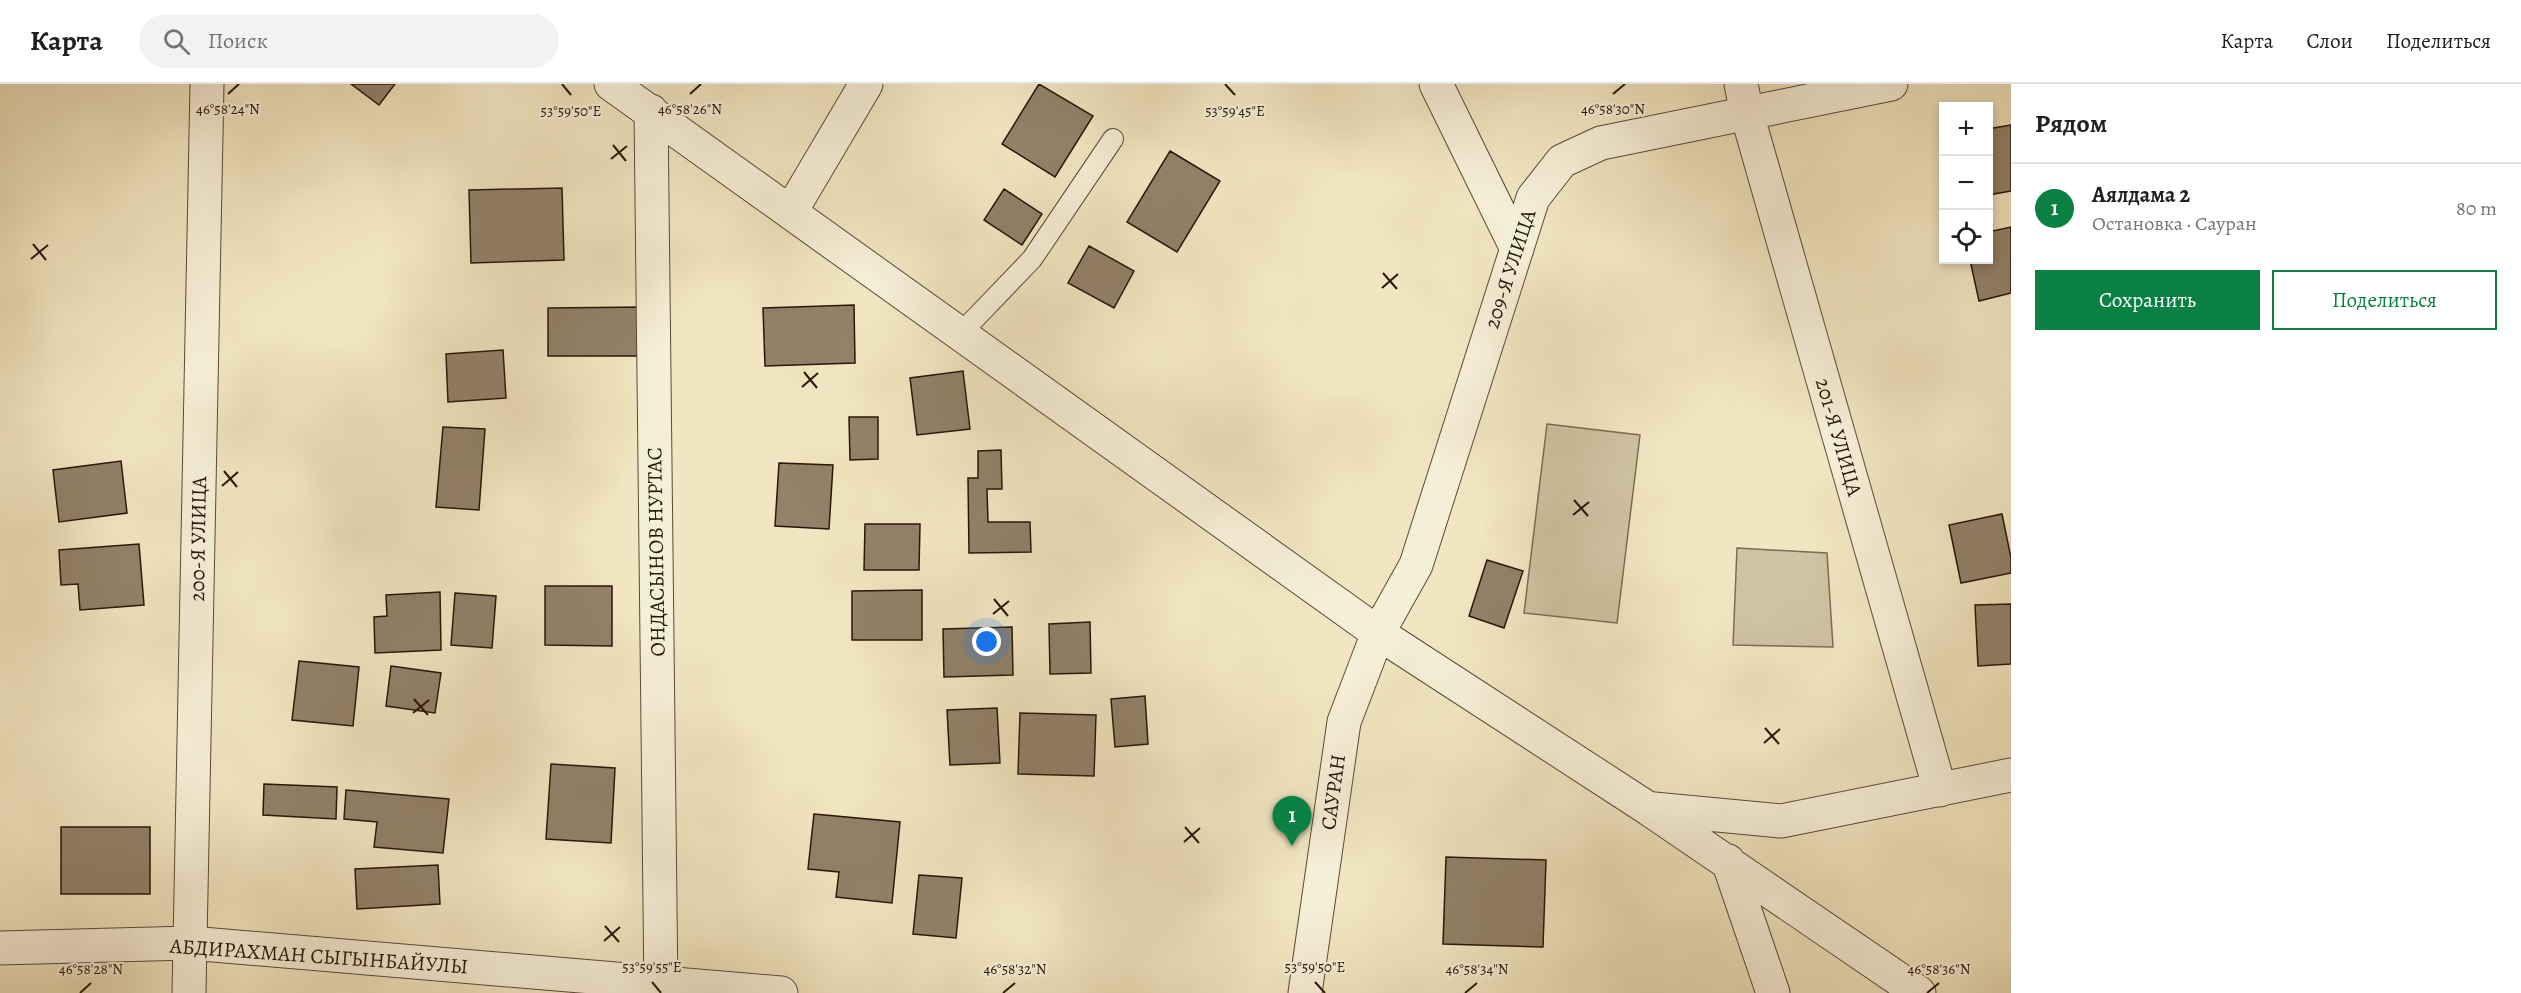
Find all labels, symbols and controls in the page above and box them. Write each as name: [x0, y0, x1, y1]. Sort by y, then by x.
search box: [139, 14, 559, 68]
text: Карта: [30, 22, 103, 60]
icon: search: [160, 25, 193, 58]
text: Поиск: [208, 26, 268, 56]
text: Карта: [2220, 27, 2273, 55]
text: Слои: [2306, 27, 2353, 55]
text: Поделиться: [2386, 27, 2491, 55]
text: 46°58'24"N: [196, 99, 260, 119]
text: 46°58'26"N: [658, 99, 722, 119]
text: 46°58'30"N: [1581, 99, 1645, 119]
text: 53°59'50"E: [541, 101, 601, 121]
text: 53°59'45"E: [1205, 101, 1265, 121]
map controls: [1939, 102, 1993, 264]
button: +: [1939, 102, 1993, 156]
text: Рядом: [2035, 106, 2107, 141]
button: −: [1939, 156, 1993, 210]
text: Аялдама 2: [2092, 180, 2190, 210]
text: 1: [2051, 195, 2058, 222]
text: 80 m: [2456, 195, 2497, 222]
street label: 209-Я УЛИЦА: [1478, 205, 1543, 332]
button: locate: [1939, 210, 1993, 264]
text: Остановка · Сауран: [2092, 210, 2257, 237]
button: Сохранить: [2035, 270, 2260, 330]
button: Поделиться: [2272, 270, 2497, 330]
street label: 201-Я УЛИЦА: [1809, 375, 1869, 500]
street label: ОНДАСЫНОВ НУРТАС: [640, 447, 672, 657]
street label: 200-Я УЛИЦА: [183, 475, 213, 602]
your location: [972, 627, 1001, 656]
street label: САУРАН: [1314, 752, 1352, 832]
pin: 1: [1272, 796, 1312, 846]
street label: АБДИРАХМАН СЫГЫНБАЙУЛЫ: [168, 932, 469, 980]
text: 53°59'55"E: [622, 957, 682, 977]
text: 53°59'50"E: [1285, 957, 1345, 977]
text: 46°58'28"N: [59, 959, 123, 979]
text: 46°58'32"N: [983, 959, 1047, 979]
text: 46°58'34"N: [1446, 959, 1509, 979]
text: 46°58'36"N: [1907, 959, 1971, 979]

